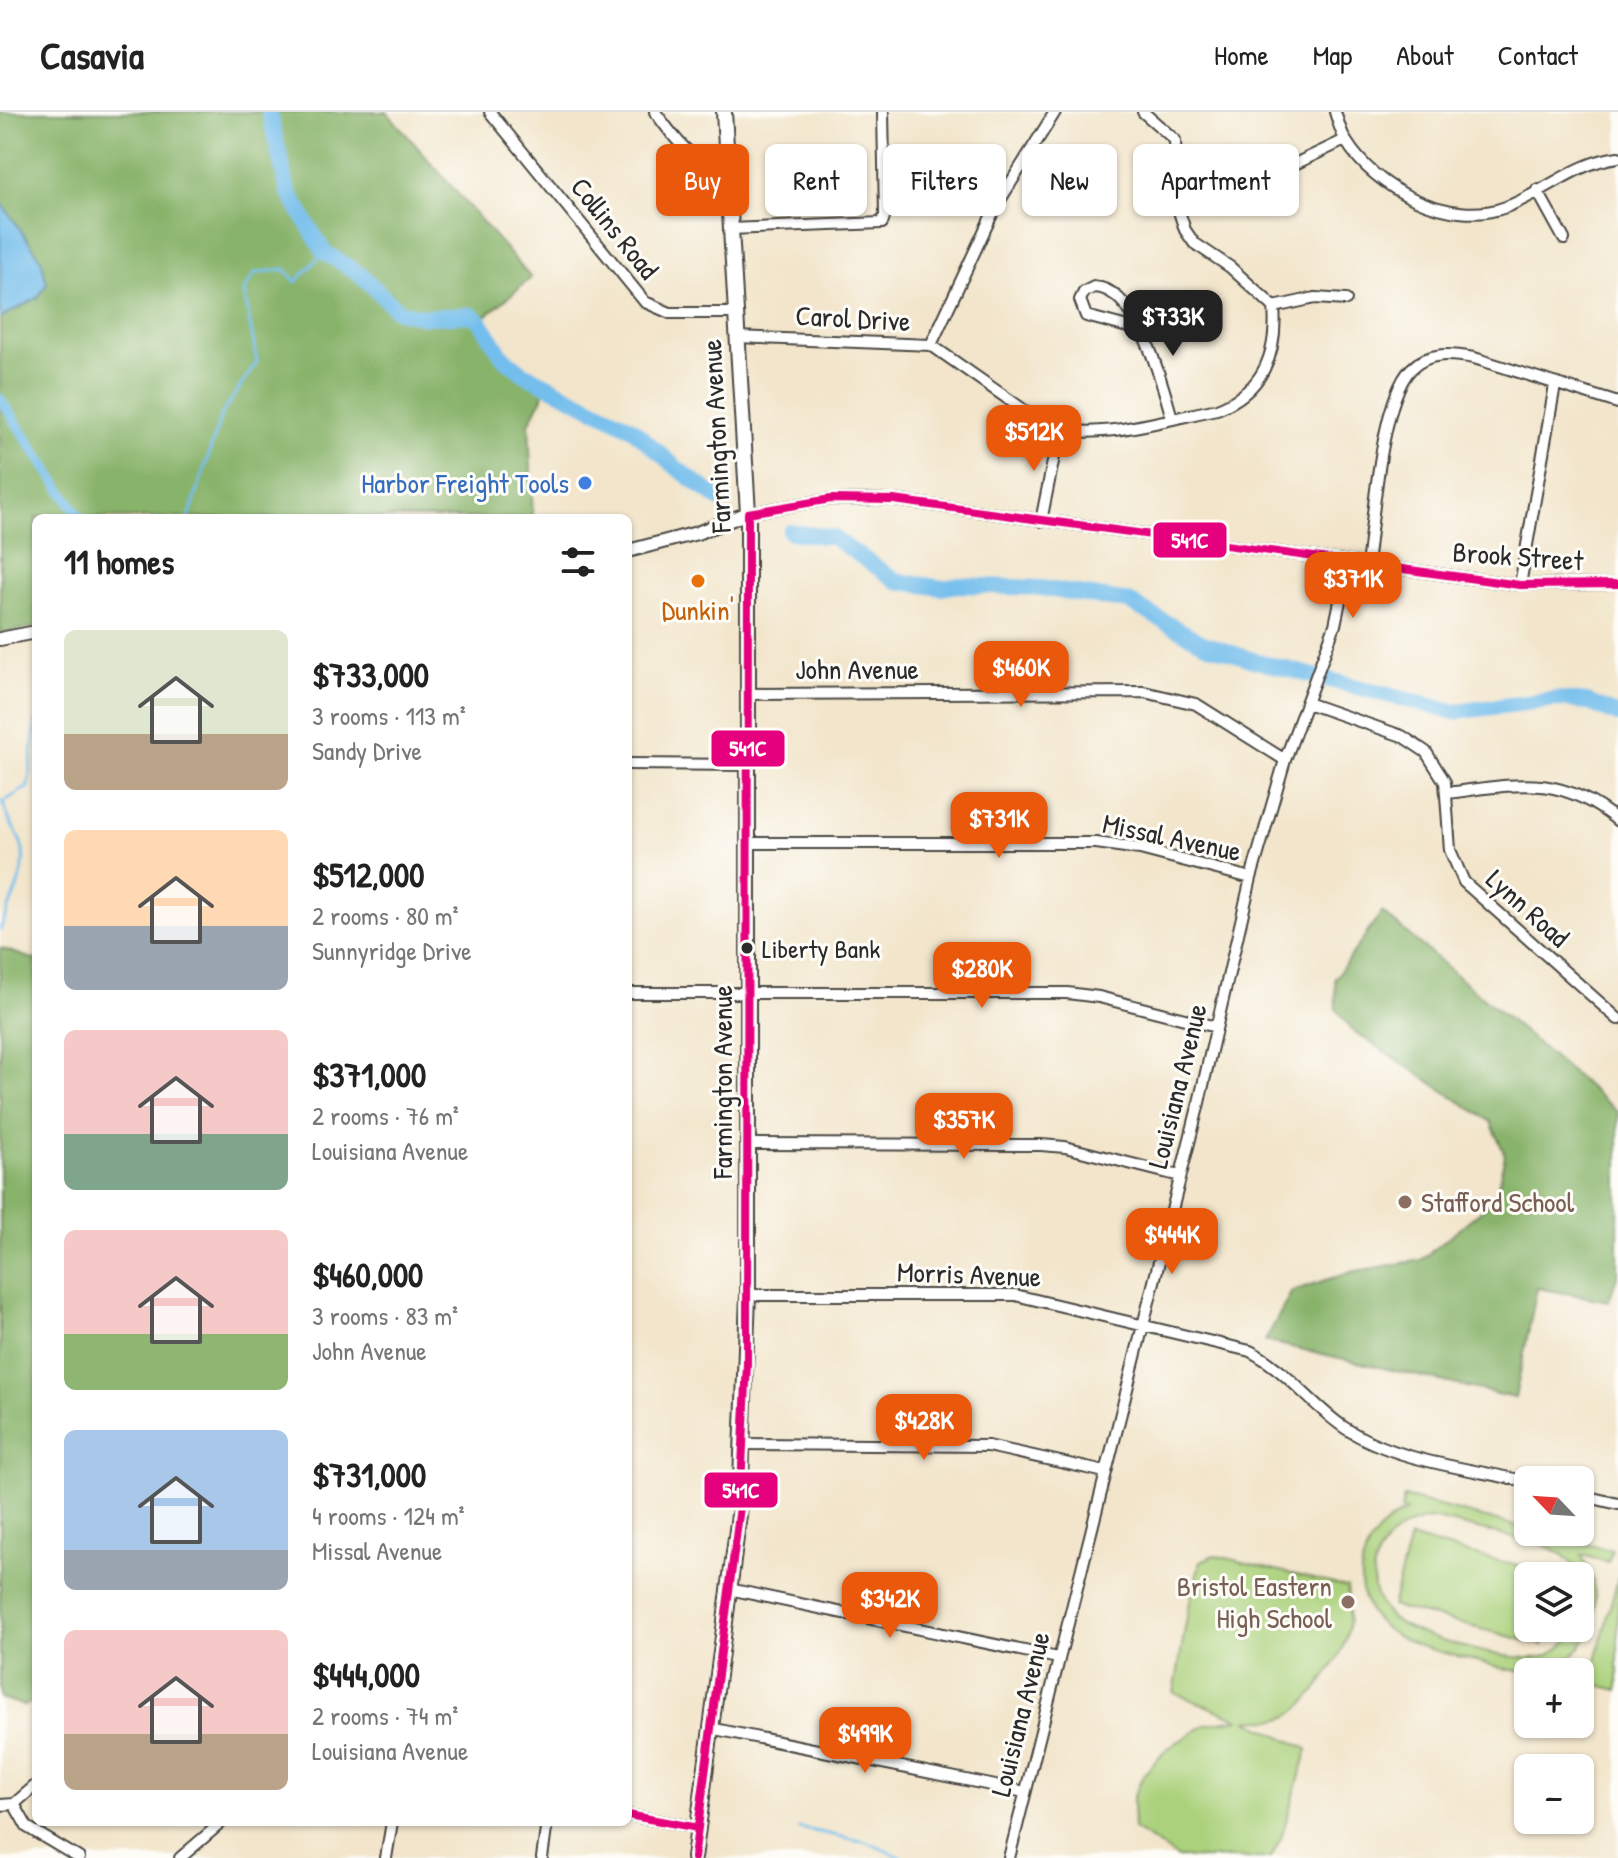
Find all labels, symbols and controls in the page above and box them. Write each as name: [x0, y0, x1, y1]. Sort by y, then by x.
text: Casavia: [40, 29, 144, 81]
text: Home: [1214, 36, 1269, 74]
text: Map: [1313, 36, 1352, 74]
text: About: [1396, 36, 1454, 74]
text: Contact: [1498, 36, 1578, 74]
chip: Buy: [656, 144, 749, 216]
chip: Rent: [765, 144, 867, 216]
chip: Filters: [883, 144, 1006, 216]
chip: New: [1022, 144, 1117, 216]
chip: Apartment: [1133, 144, 1299, 216]
street label: Collins Road: [562, 169, 668, 287]
pin: $733K: [1117, 290, 1229, 358]
street label: Carol Drive: [795, 296, 911, 340]
text: $733K: [1142, 298, 1204, 333]
street label: Farmington Avenue: [692, 338, 740, 535]
pin: $512K: [978, 405, 1090, 473]
text: $512K: [1004, 413, 1064, 448]
place label: Harbor Freight Tools: [361, 464, 569, 502]
marker: Harbor Freight Tools: [576, 474, 594, 492]
line badge: 541C: [1152, 521, 1228, 559]
text: 541C: [1171, 525, 1209, 555]
street label: Brook Street: [1451, 532, 1585, 580]
text: 11 homes: [64, 539, 174, 585]
icon: filters: [556, 540, 600, 584]
pin: $371K: [1297, 552, 1409, 620]
text: $371K: [1323, 560, 1383, 595]
marker: Dunkin': [689, 572, 707, 590]
place label: Dunkin': [662, 591, 734, 629]
pin: $460K: [965, 641, 1077, 709]
text: $460K: [992, 649, 1050, 684]
street label: John Avenue: [795, 650, 919, 688]
text: $733,000: [312, 652, 429, 698]
icon: home: [128, 662, 224, 758]
text: 3 rooms · 113 m²: [312, 698, 466, 733]
line badge: 541C: [710, 729, 786, 768]
text: Sandy Drive: [312, 733, 422, 768]
text: 541C: [729, 733, 767, 763]
pin: $731K: [943, 792, 1055, 860]
text: $731K: [969, 800, 1029, 835]
street label: Missal Avenue: [1099, 804, 1245, 870]
text: $512,000: [312, 852, 424, 898]
street label: Lynn Road: [1478, 860, 1578, 956]
icon: home: [128, 862, 224, 958]
text: 2 rooms · 80 m²: [312, 898, 459, 933]
place label: Liberty Bank: [762, 931, 881, 966]
text: Sunnyridge Drive: [312, 933, 472, 968]
marker: Liberty Bank: [739, 940, 755, 956]
pin: $280K: [926, 942, 1038, 1010]
text: $280K: [951, 950, 1013, 985]
street label: Farmington Avenue: [703, 985, 741, 1180]
street label: Louisiana Avenue: [1138, 1000, 1216, 1172]
text: $371,000: [312, 1052, 426, 1098]
icon: home: [128, 1062, 224, 1158]
pin: $357K: [908, 1093, 1020, 1161]
text: 2 rooms · 76 m²: [312, 1098, 459, 1133]
text: $357K: [933, 1101, 995, 1136]
text: Louisiana Avenue: [312, 1133, 468, 1168]
place label: Stafford School: [1421, 1183, 1575, 1221]
marker: Stafford School: [1396, 1193, 1414, 1211]
pin: $444K: [1116, 1208, 1228, 1276]
text: $444K: [1144, 1216, 1200, 1251]
text: $460,000: [312, 1252, 423, 1298]
street label: Morris Avenue: [896, 1252, 1042, 1296]
icon: home: [128, 1262, 224, 1358]
text: 3 rooms · 83 m²: [312, 1298, 458, 1333]
text: John Avenue: [312, 1333, 427, 1368]
pin: $428K: [868, 1394, 980, 1462]
text: $428K: [894, 1402, 954, 1437]
text: $731,000: [312, 1452, 426, 1498]
icon: home: [128, 1462, 224, 1558]
north arrow: [1514, 1466, 1594, 1546]
map controls: [1514, 1466, 1594, 1834]
line badge: 541C: [703, 1471, 779, 1509]
text: 541C: [722, 1475, 760, 1505]
text: 4 rooms · 124 m²: [312, 1498, 465, 1533]
text: Missal Avenue: [312, 1533, 442, 1568]
button: layers: [1514, 1562, 1594, 1642]
place label: Bristol Eastern High School: [1177, 1567, 1333, 1637]
pin: $342K: [834, 1572, 946, 1640]
text: $342K: [860, 1580, 920, 1615]
marker: Bristol Eastern High School: [1339, 1593, 1357, 1611]
street label: Louisiana Avenue: [981, 1628, 1059, 1800]
text: $444,000: [312, 1652, 420, 1698]
button: +: [1514, 1658, 1594, 1738]
icon: home: [128, 1662, 224, 1758]
text: 2 rooms · 74 m²: [312, 1698, 458, 1733]
pin: $499K: [809, 1707, 921, 1775]
text: $499K: [837, 1715, 893, 1750]
text: Louisiana Avenue: [312, 1733, 468, 1768]
button: −: [1514, 1754, 1594, 1834]

